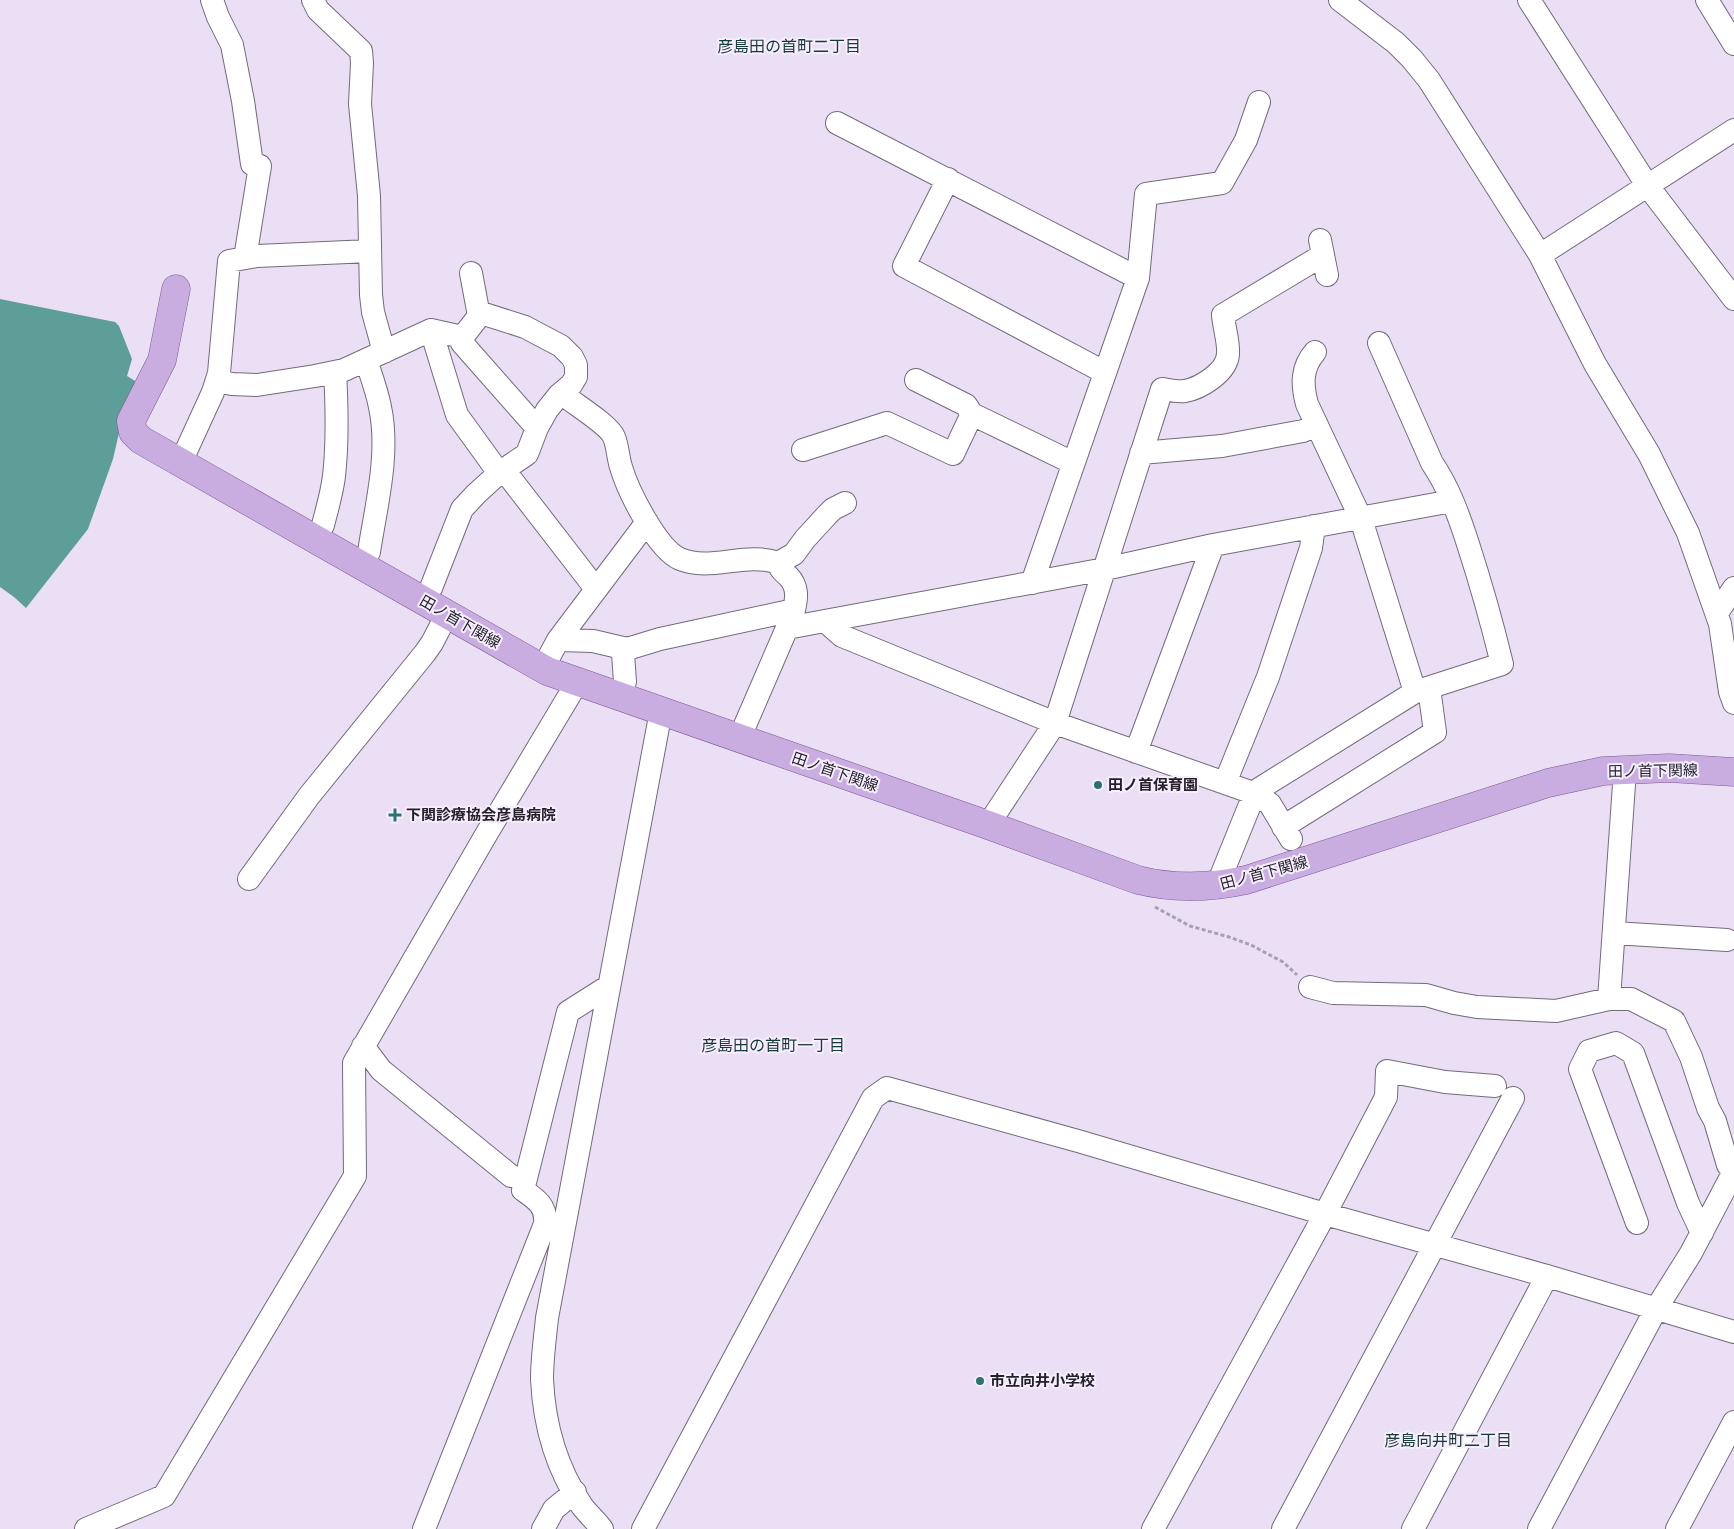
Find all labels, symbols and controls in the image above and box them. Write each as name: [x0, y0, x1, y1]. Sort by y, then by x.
district label: 彦島田の首町二丁目: [717, 38, 861, 58]
street label: 田ノ首下関線: [416, 593, 503, 654]
street label: 田ノ首下関線: [789, 750, 880, 797]
street label: 田ノ首下関線: [1608, 762, 1698, 783]
place label: 田ノ首保育園: [1108, 777, 1198, 796]
marker: 田ノ首保育園: [1092, 779, 1104, 791]
place label: 下関診療協会彦島病院: [406, 806, 556, 826]
marker: 下関診療協会彦島病院: [388, 808, 402, 822]
street label: 田ノ首下関線: [1218, 854, 1310, 895]
district label: 彦島田の首町一丁目: [701, 1037, 845, 1057]
place label: 市立向井小学校: [990, 1372, 1095, 1392]
marker: 市立向井小学校: [974, 1375, 986, 1387]
district label: 彦島向井町二丁目: [1384, 1432, 1512, 1452]

